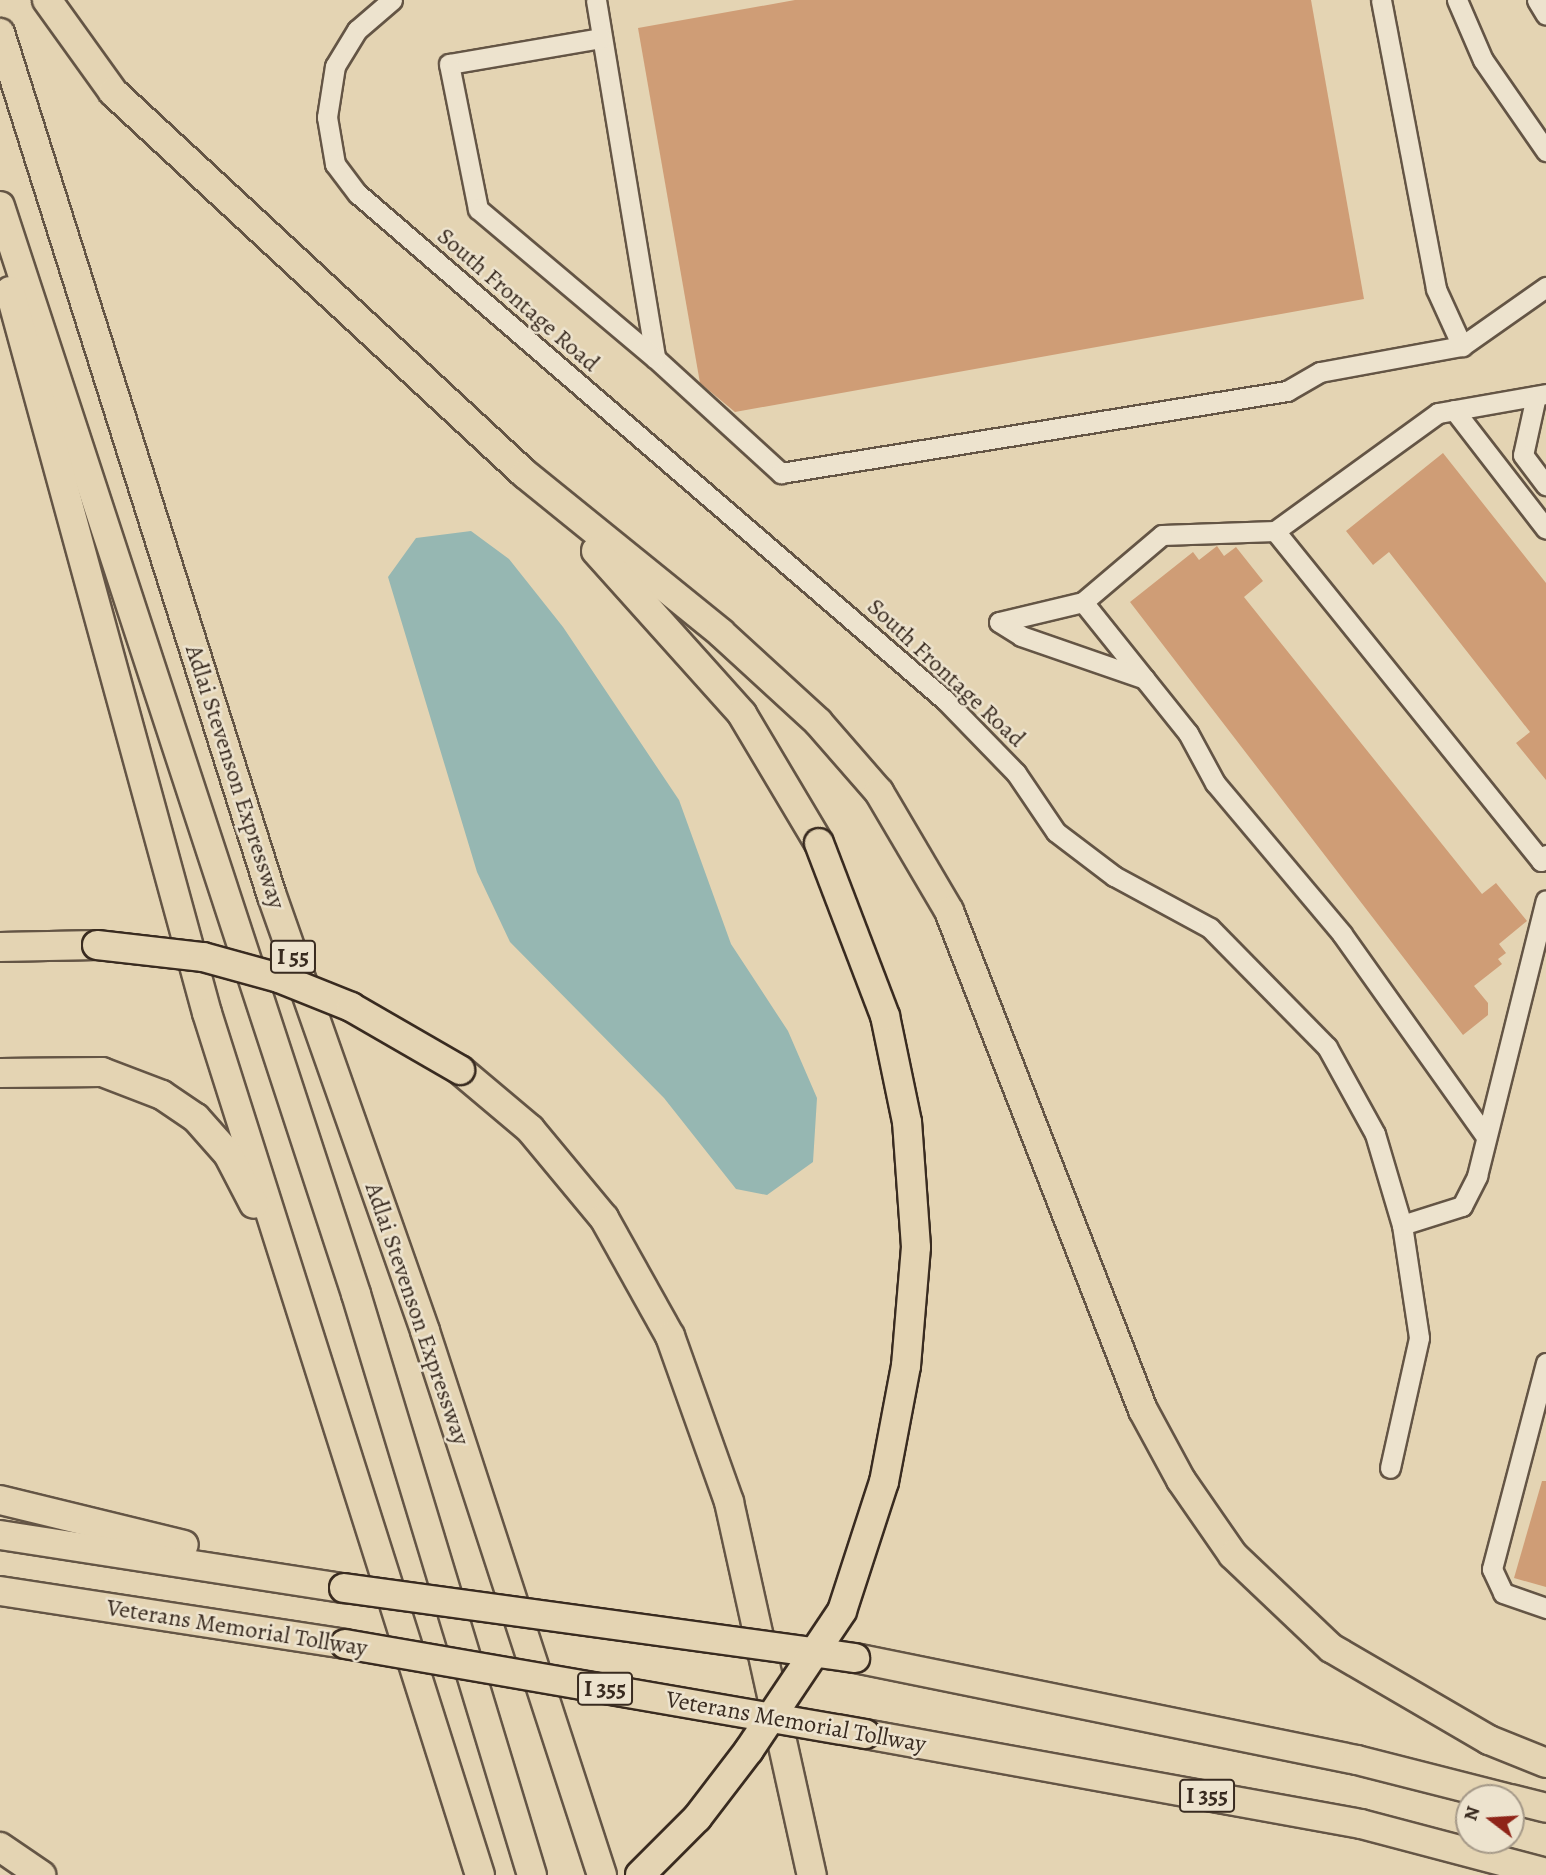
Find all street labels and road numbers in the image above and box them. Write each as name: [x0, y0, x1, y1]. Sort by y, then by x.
street label: South Frontage Road: [431, 222, 605, 378]
street label: South Frontage Road: [861, 593, 1031, 753]
street label: Adlai Stevenson Expressway: [179, 642, 291, 912]
road number: I 55: [268, 938, 318, 976]
street label: Adlai Stevenson Expressway: [359, 1179, 475, 1449]
street label: Veterans Memorial Tollway: [105, 1593, 369, 1663]
road number: I 355: [577, 1670, 633, 1708]
street label: Veterans Memorial Tollway: [664, 1685, 928, 1759]
road number: I 355: [1179, 1776, 1235, 1815]

